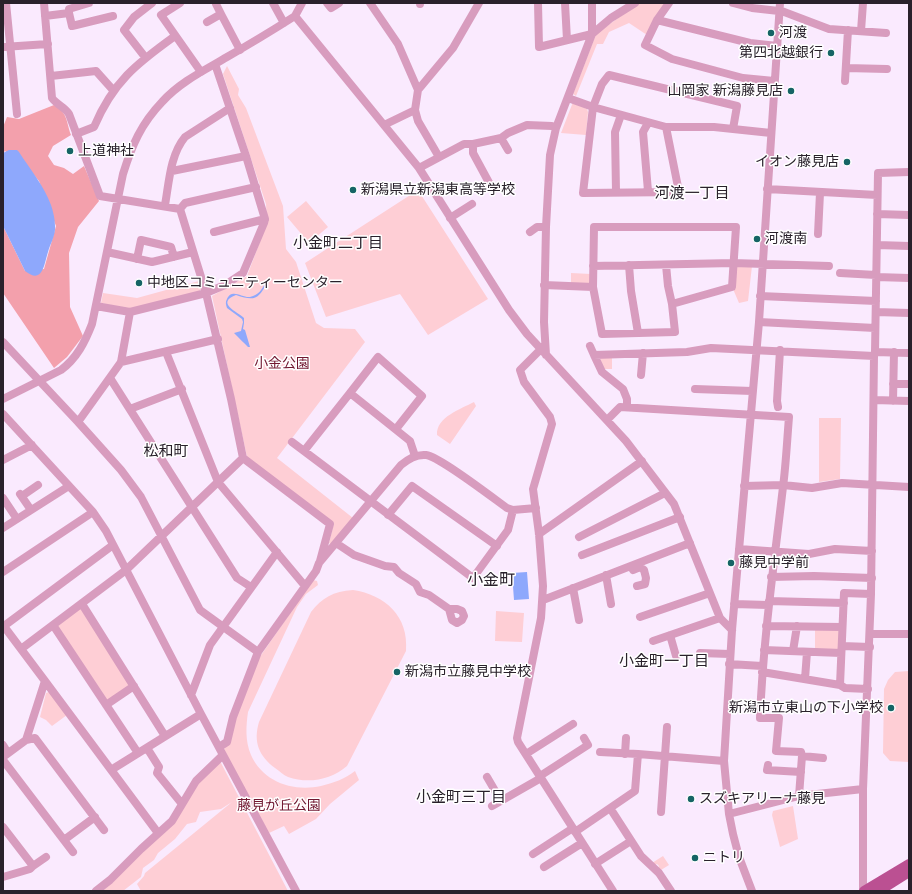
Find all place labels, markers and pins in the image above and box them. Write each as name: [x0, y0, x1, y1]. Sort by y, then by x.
place label: 河渡: [779, 25, 807, 41]
marker: 河渡: [766, 28, 776, 38]
place label: 第四北越銀行: [739, 45, 823, 61]
marker: 第四北越銀行: [826, 48, 836, 58]
place label: 山岡家 新潟藤見店: [667, 83, 783, 99]
marker: 山岡家 新潟藤見店: [786, 86, 796, 96]
place label: 上道神社: [78, 143, 134, 159]
marker: 上道神社: [65, 146, 75, 156]
place label: イオン藤見店: [755, 154, 839, 170]
marker: イオン藤見店: [842, 157, 852, 167]
place label: 新潟県立新潟東高等学校: [361, 182, 515, 198]
marker: 新潟県立新潟東高等学校: [348, 185, 358, 195]
place label: 河渡南: [765, 231, 807, 247]
marker: 河渡南: [752, 234, 762, 244]
place label: 中地区コミュニティーセンター: [147, 275, 343, 291]
marker: 中地区コミュニティーセンター: [134, 278, 144, 288]
place label: 藤見中学前: [739, 555, 809, 571]
marker: 藤見中学前: [726, 558, 736, 568]
place label: 新潟市立藤見中学校: [405, 664, 531, 680]
marker: 新潟市立藤見中学校: [392, 667, 402, 677]
place label: 新潟市立東山の下小学校: [729, 700, 883, 716]
marker: 新潟市立東山の下小学校: [886, 703, 896, 713]
place label: スズキアリーナ藤見: [699, 791, 825, 807]
marker: スズキアリーナ藤見: [686, 794, 696, 804]
place label: ニトリ: [703, 850, 745, 866]
marker: ニトリ: [690, 853, 700, 863]

